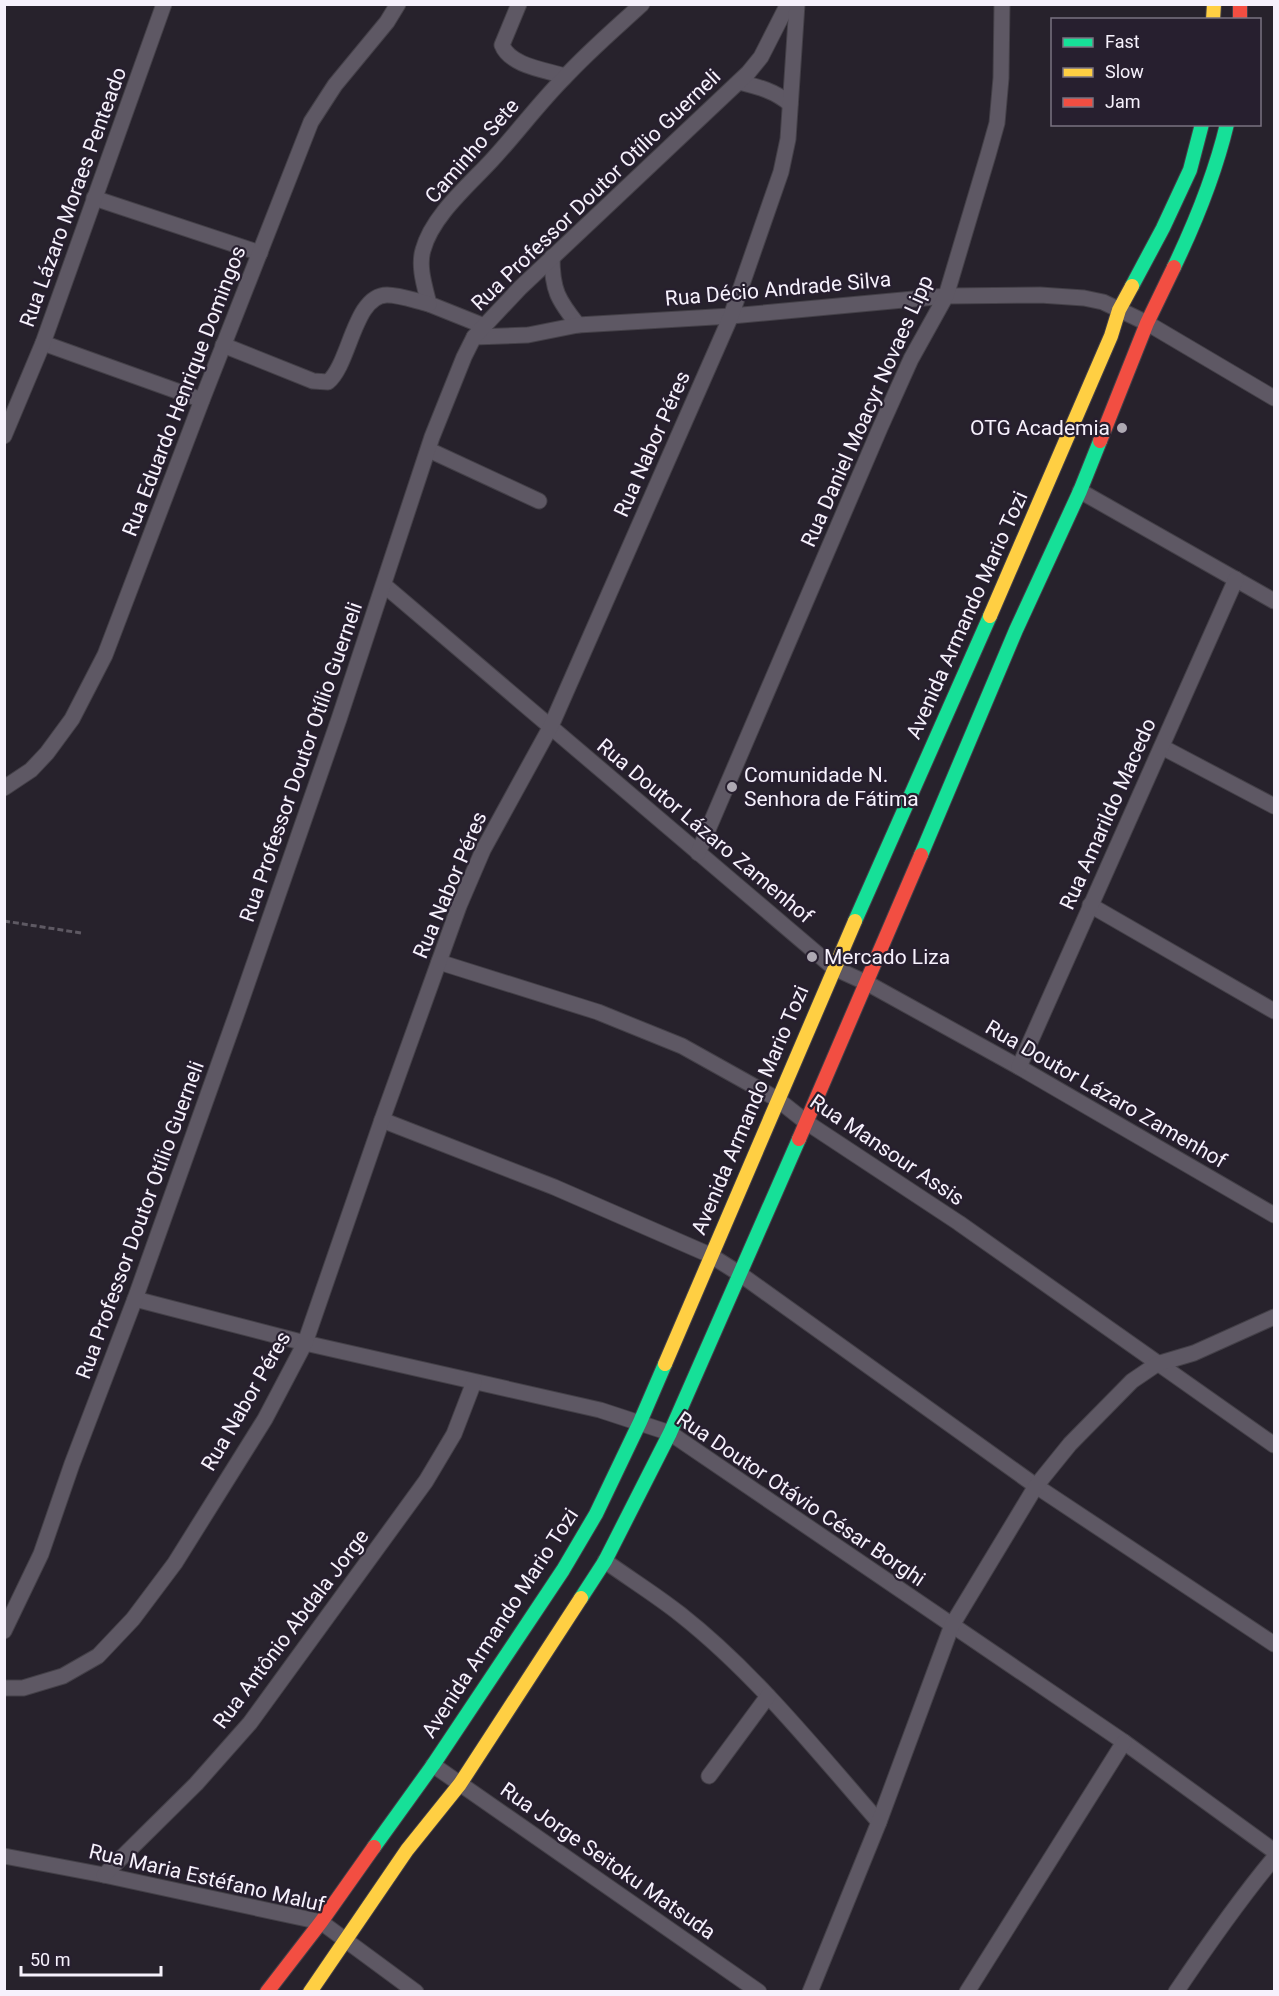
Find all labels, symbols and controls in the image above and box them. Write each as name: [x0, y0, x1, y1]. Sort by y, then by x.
legend: [1051, 18, 1261, 126]
text: Fast: [1105, 31, 1140, 52]
text: Slow: [1105, 61, 1144, 82]
street label: Rua Lázaro Moraes Penteado: [15, 64, 131, 330]
street label: Rua Professor Doutor Otílio Guerneli: [467, 64, 725, 316]
text: Jam: [1105, 91, 1141, 112]
street label: Caminho Sete: [420, 94, 524, 208]
street label: Rua Eduardo Henrique Domingos: [117, 242, 251, 540]
street label: Rua Décio Andrade Silva: [664, 267, 892, 311]
street label: Rua Daniel Moacyr Novaes Lipp: [796, 271, 938, 551]
street label: Rua Nabor Péres: [609, 367, 695, 521]
place label: OTG Academia: [970, 416, 1110, 440]
marker: OTG Academia: [1115, 421, 1129, 435]
street label: Avenida Armando Mario Tozi: [901, 488, 1033, 742]
street label: Rua Professor Doutor Otílio Guerneli: [235, 599, 367, 925]
street label: Rua Amarildo Macedo: [1055, 715, 1161, 913]
street label: Rua Doutor Lázaro Zamenhof: [592, 734, 818, 929]
place label: Comunidade N. Senhora de Fátima: [744, 763, 919, 811]
marker: Comunidade N. Senhora de Fátima: [725, 780, 739, 794]
street label: Rua Nabor Péres: [408, 808, 492, 962]
place label: Mercado Liza: [824, 945, 950, 969]
marker: Mercado Liza: [805, 950, 819, 964]
street label: Avenida Armando Mario Tozi: [687, 982, 813, 1238]
street label: Rua Doutor Lázaro Zamenhof: [981, 1015, 1231, 1173]
street label: Rua Professor Doutor Otílio Guerneli: [71, 1058, 209, 1382]
street label: Rua Mansour Assis: [805, 1090, 969, 1210]
street label: Rua Nabor Péres: [196, 1327, 296, 1475]
street label: Rua Doutor Otávio César Borghi: [672, 1407, 930, 1591]
street label: Avenida Armando Mario Tozi: [417, 1504, 583, 1742]
street label: Rua Antônio Abdala Jorge: [208, 1525, 374, 1733]
street label: Rua Jorge Seitoku Matsuda: [496, 1778, 720, 1944]
street label: Rua Maria Estéfano Maluf: [87, 1839, 328, 1917]
scale bar: [21, 1939, 160, 1977]
text: 50 m: [30, 1949, 70, 1970]

